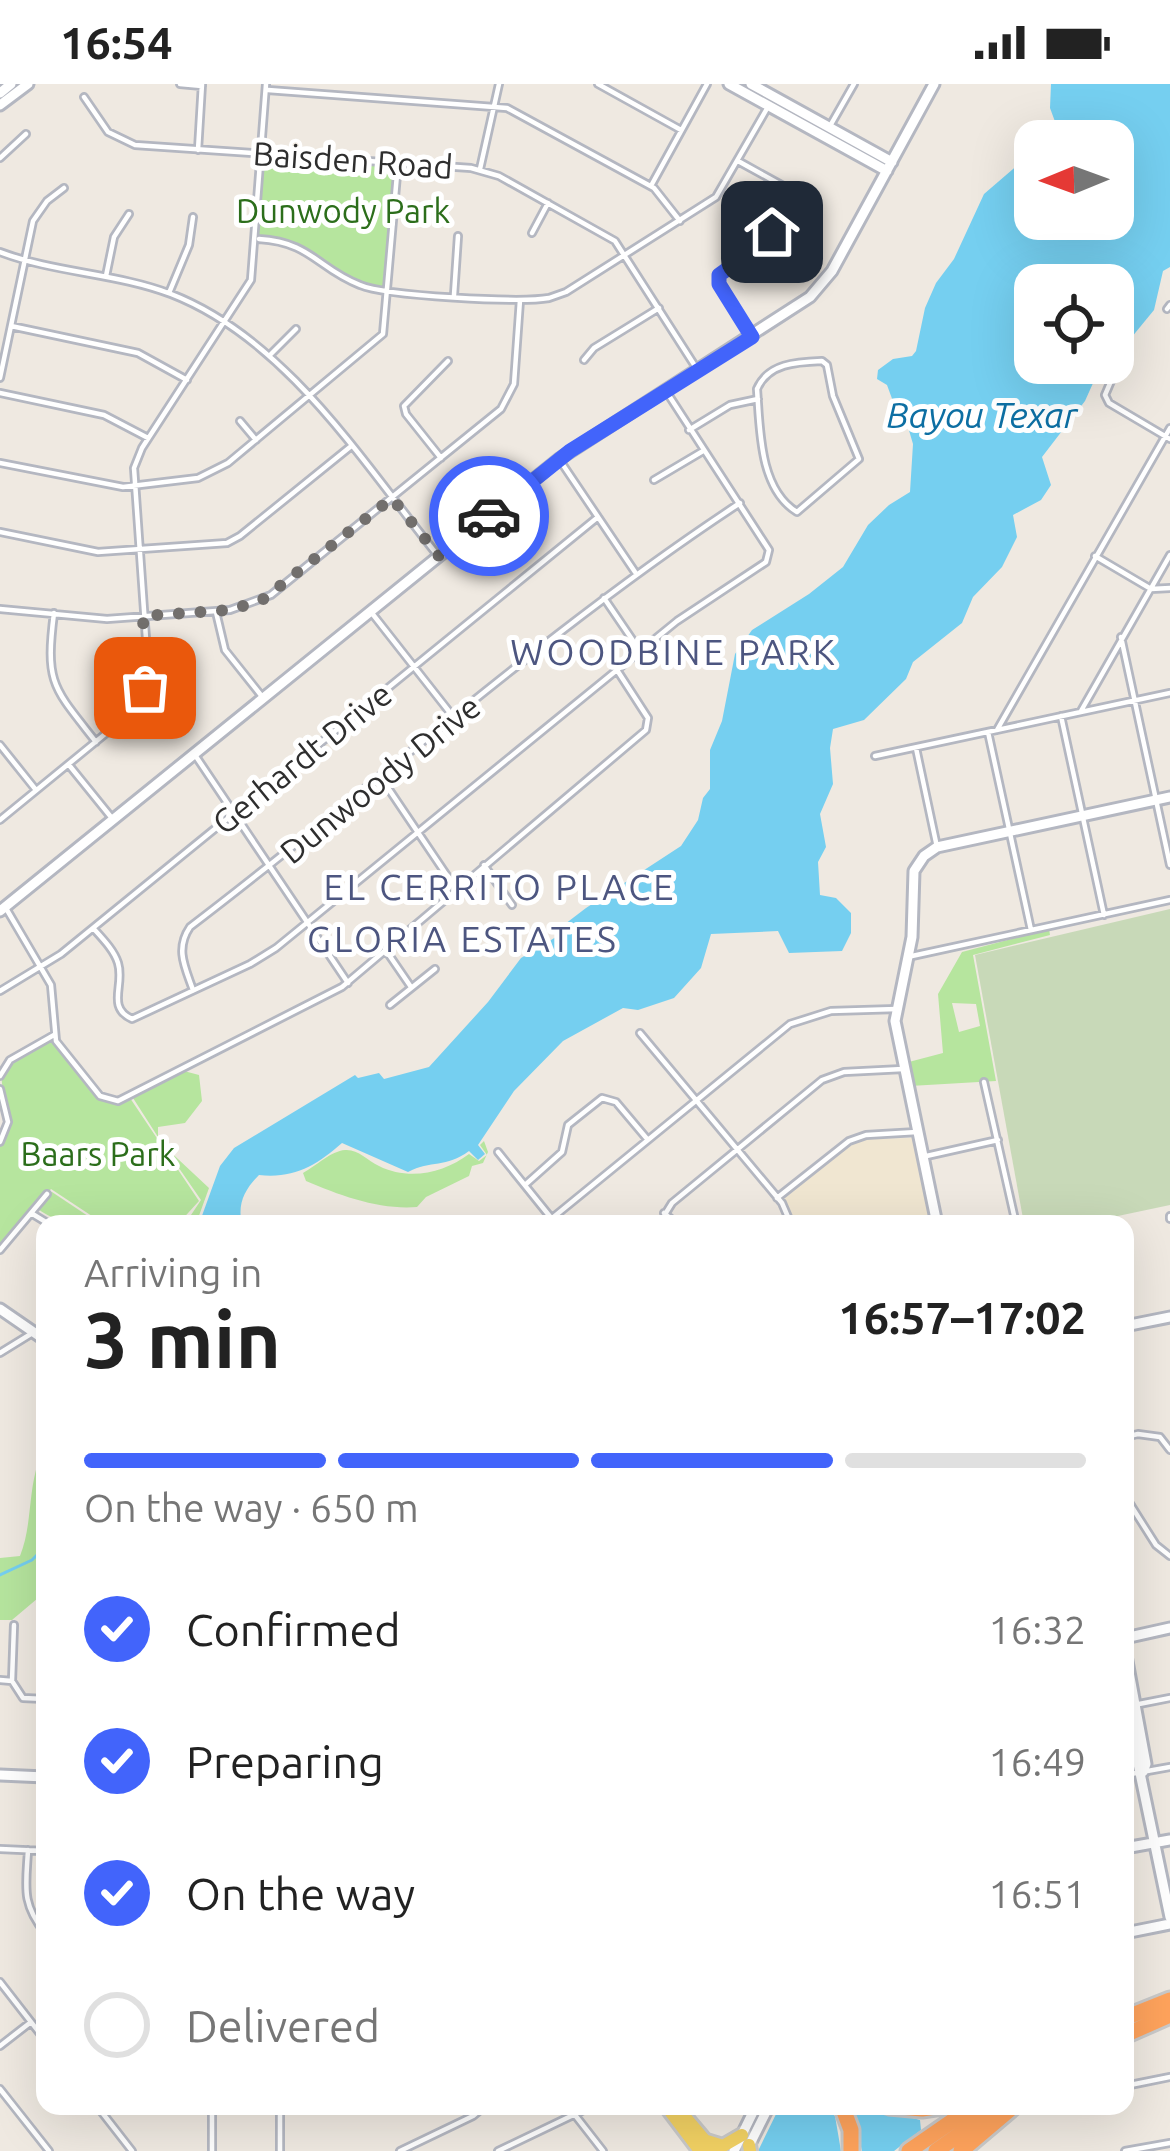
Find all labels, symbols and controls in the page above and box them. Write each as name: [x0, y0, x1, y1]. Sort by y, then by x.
text: 16:54: [60, 17, 173, 68]
north arrow: [1014, 120, 1134, 240]
map controls: [1014, 120, 1134, 384]
street label: Baisden Road: [252, 134, 454, 185]
pin: [721, 181, 823, 283]
park label: Dunwody Park: [236, 192, 450, 229]
icon: home: [739, 199, 805, 265]
button: locate: [1014, 264, 1134, 384]
water label: Bayou Texar: [886, 394, 1079, 435]
courier: [429, 456, 549, 576]
icon: car: [456, 483, 522, 549]
district label: WOODBINE PARK: [510, 631, 838, 672]
pin: [94, 637, 196, 739]
icon: bag: [112, 655, 178, 721]
street label: Gerhardt Drive: [205, 674, 398, 841]
street label: Dunwoody Drive: [272, 687, 487, 870]
district label: EL CERRITO PLACE: [324, 866, 676, 907]
district label: GLORIA ESTATES: [307, 918, 619, 959]
park label: Baars Park: [21, 1135, 176, 1172]
text: Arriving in: [84, 1251, 262, 1294]
text: 16:57–17:02: [838, 1292, 1086, 1343]
text: 3 min: [84, 1295, 281, 1383]
text: On the way · 650 m: [84, 1486, 419, 1529]
icon: check: [84, 1596, 150, 1662]
text: Confirmed: [186, 1604, 401, 1655]
text: 16:32: [988, 1608, 1086, 1651]
icon: check: [84, 1728, 150, 1794]
text: Preparing: [186, 1736, 384, 1787]
text: 16:49: [988, 1740, 1086, 1783]
icon: check: [84, 1860, 150, 1926]
text: On the way: [186, 1868, 415, 1919]
text: 16:51: [988, 1872, 1086, 1915]
text: Delivered: [186, 2000, 380, 2051]

